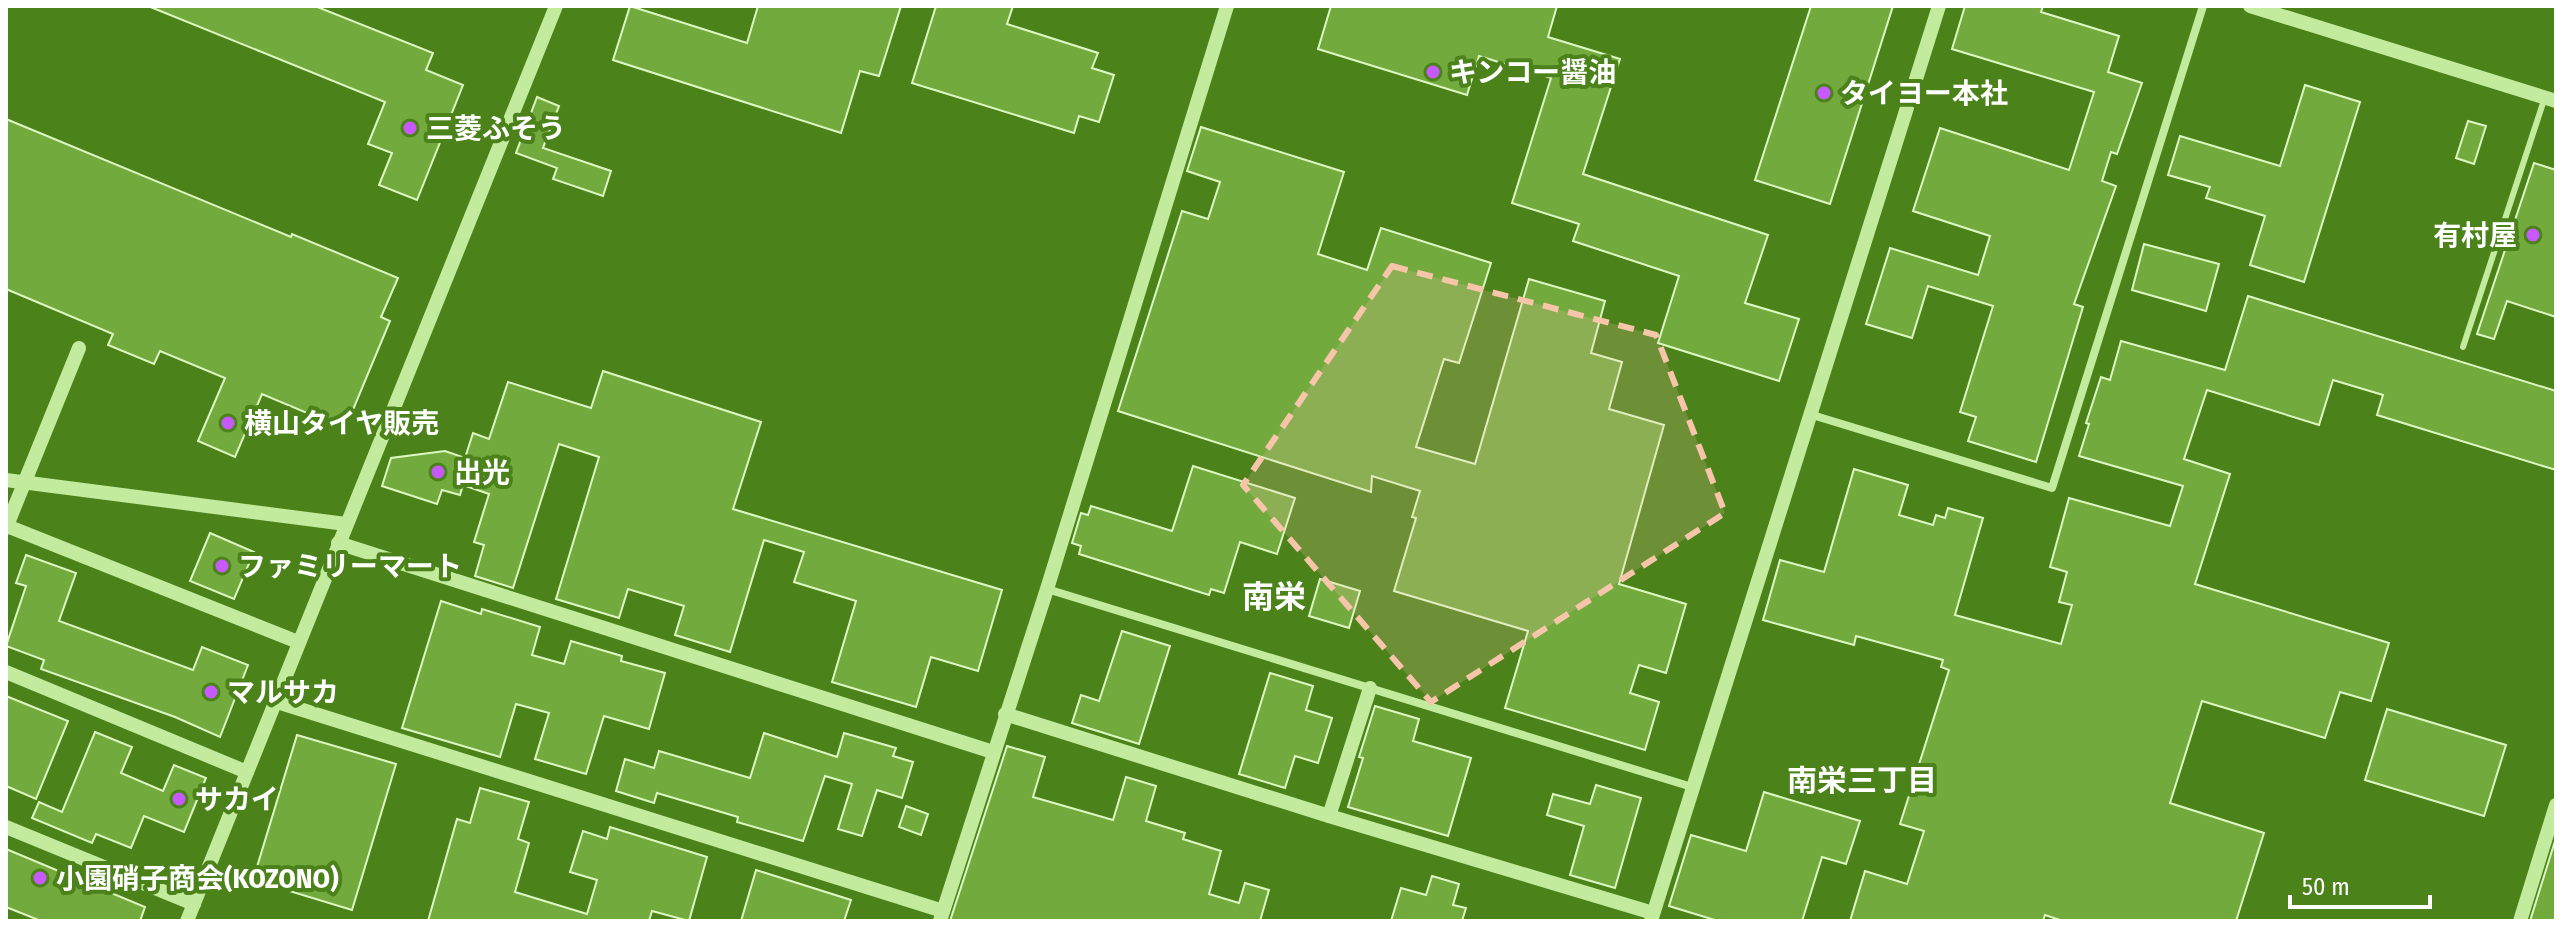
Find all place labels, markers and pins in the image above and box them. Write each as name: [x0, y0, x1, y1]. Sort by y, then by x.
place label: キンコー醤油: [1449, 56, 1616, 89]
marker: キンコー醤油: [1424, 63, 1442, 81]
place label: タイヨー本社: [1840, 77, 2008, 110]
marker: タイヨー本社: [1815, 84, 1833, 102]
place label: 三菱ふそう: [426, 112, 566, 145]
marker: 三菱ふそう: [401, 119, 419, 137]
place label: 有村屋: [2433, 219, 2517, 252]
marker: 有村屋: [2524, 226, 2542, 244]
place label: 横山タイヤ販売: [244, 407, 439, 440]
marker: 横山タイヤ販売: [219, 414, 237, 432]
place label: 出光: [454, 456, 510, 489]
marker: 出光: [429, 463, 447, 481]
place label: ファミリーマート: [238, 550, 462, 583]
marker: ファミリーマート: [213, 557, 231, 575]
place label: マルサカ: [227, 676, 339, 709]
marker: マルサカ: [202, 683, 220, 701]
place label: サカイ: [195, 783, 279, 816]
marker: サカイ: [170, 790, 188, 808]
place label: 小園硝子商会(KOZONO): [56, 862, 339, 895]
marker: 小園硝子商会(KOZONO): [31, 869, 49, 887]

